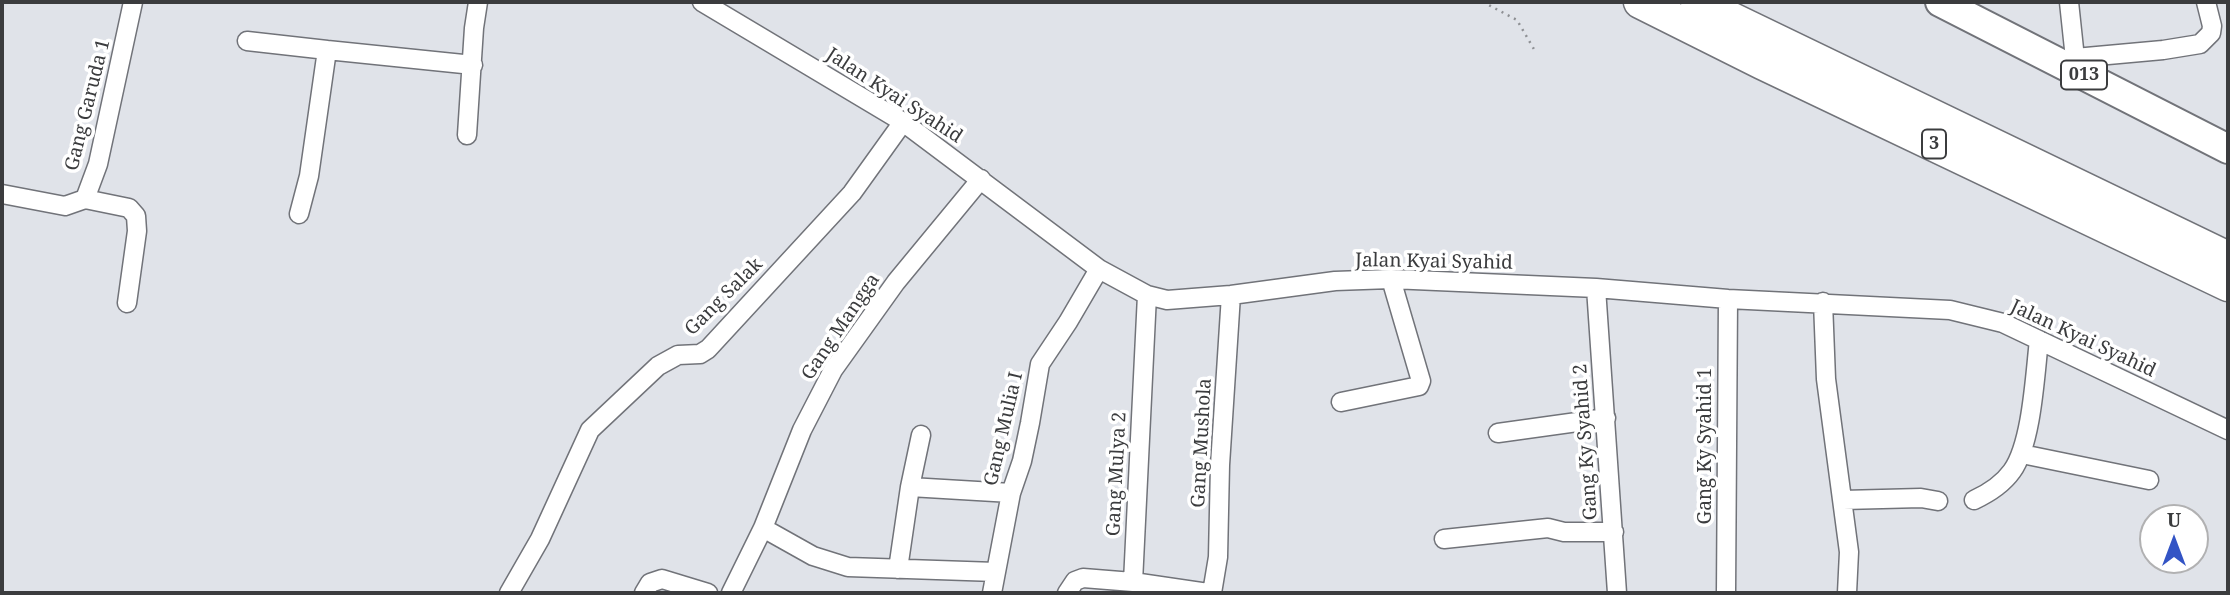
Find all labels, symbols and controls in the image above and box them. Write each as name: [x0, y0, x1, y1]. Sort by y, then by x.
street label: Gang Garuda 1: [61, 37, 115, 173]
street label: Jalan Kyai Syahid: [822, 44, 966, 148]
road number: 013: [2061, 60, 2107, 90]
road number: 3: [1922, 130, 1946, 159]
street label: Jalan Kyai Syahid: [1355, 249, 1513, 275]
street label: Gang Salak: [680, 253, 768, 341]
street label: Gang Mangga: [797, 269, 885, 385]
street label: Jalan Kyai Syahid: [2007, 295, 2159, 383]
street label: Gang Ky Syahid 2: [1569, 363, 1603, 521]
street label: Gang Ky Syahid 1: [1695, 368, 1717, 524]
street label: Gang Mulia I: [980, 370, 1028, 488]
street label: Gang Mushola: [1187, 378, 1217, 508]
street label: Gang Mulya 2: [1102, 411, 1132, 537]
north arrow: [2139, 504, 2209, 574]
text: U: [2167, 507, 2181, 533]

